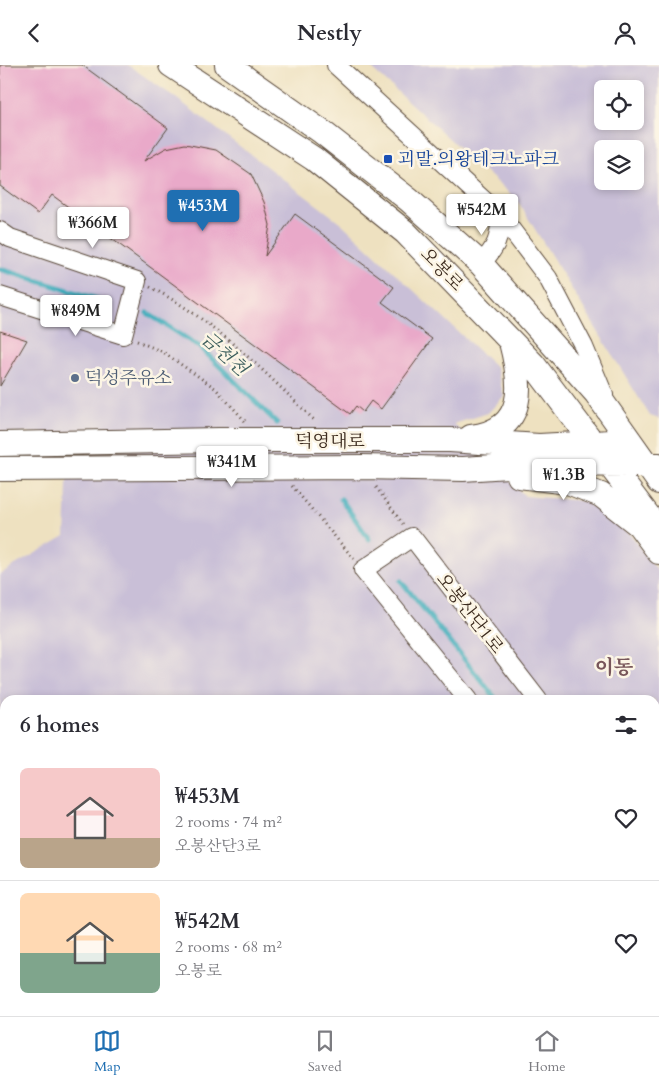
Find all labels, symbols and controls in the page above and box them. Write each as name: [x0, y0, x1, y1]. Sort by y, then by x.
text: Nestly: [297, 18, 362, 48]
icon: back: [20, 19, 48, 47]
icon: person: [611, 19, 639, 47]
map controls: [594, 80, 644, 190]
button: locate: [594, 80, 644, 130]
button: layers: [594, 140, 644, 190]
place label: 괴말.의왕테크노파크: [398, 147, 560, 172]
marker: 괴말.의왕테크노파크: [382, 153, 394, 165]
pin: ₩453M: [168, 189, 238, 232]
pin: ₩542M: [447, 193, 517, 236]
text: ₩453M: [178, 195, 228, 217]
text: ₩542M: [457, 199, 507, 221]
pin: ₩366M: [58, 207, 128, 249]
text: ₩366M: [68, 212, 118, 234]
street label: 오봉로: [415, 242, 469, 297]
pin: ₩849M: [41, 295, 111, 337]
text: ₩849M: [51, 300, 101, 322]
water label: 금천천: [195, 326, 255, 383]
place label: 덕성주유소: [85, 366, 172, 391]
marker: 덕성주유소: [69, 372, 81, 384]
street label: 덕영대로: [295, 429, 365, 454]
pin: ₩341M: [197, 445, 267, 488]
text: ₩341M: [207, 451, 257, 473]
pin: ₩1.3B: [529, 459, 599, 501]
text: ₩1.3B: [543, 464, 585, 486]
street label: 오봉산단1로: [430, 568, 509, 659]
district label: 이동: [595, 654, 634, 681]
text: 6 homes: [20, 711, 99, 740]
icon: filters: [612, 711, 640, 739]
text: ₩453M: [175, 782, 240, 811]
icon: home: [60, 788, 120, 848]
icon: heart: [612, 804, 640, 832]
text: 2 rooms · 74 m²: [175, 811, 282, 833]
text: 오봉산단3로: [175, 835, 260, 857]
text: ₩542M: [175, 907, 240, 936]
icon: home: [60, 913, 120, 973]
icon: heart: [612, 929, 640, 957]
text: 2 rooms · 68 m²: [175, 936, 282, 958]
text: 오봉로: [175, 960, 221, 982]
tab: Map: [93, 1027, 121, 1076]
tab: Saved: [308, 1027, 342, 1076]
tab: Home: [528, 1027, 566, 1076]

